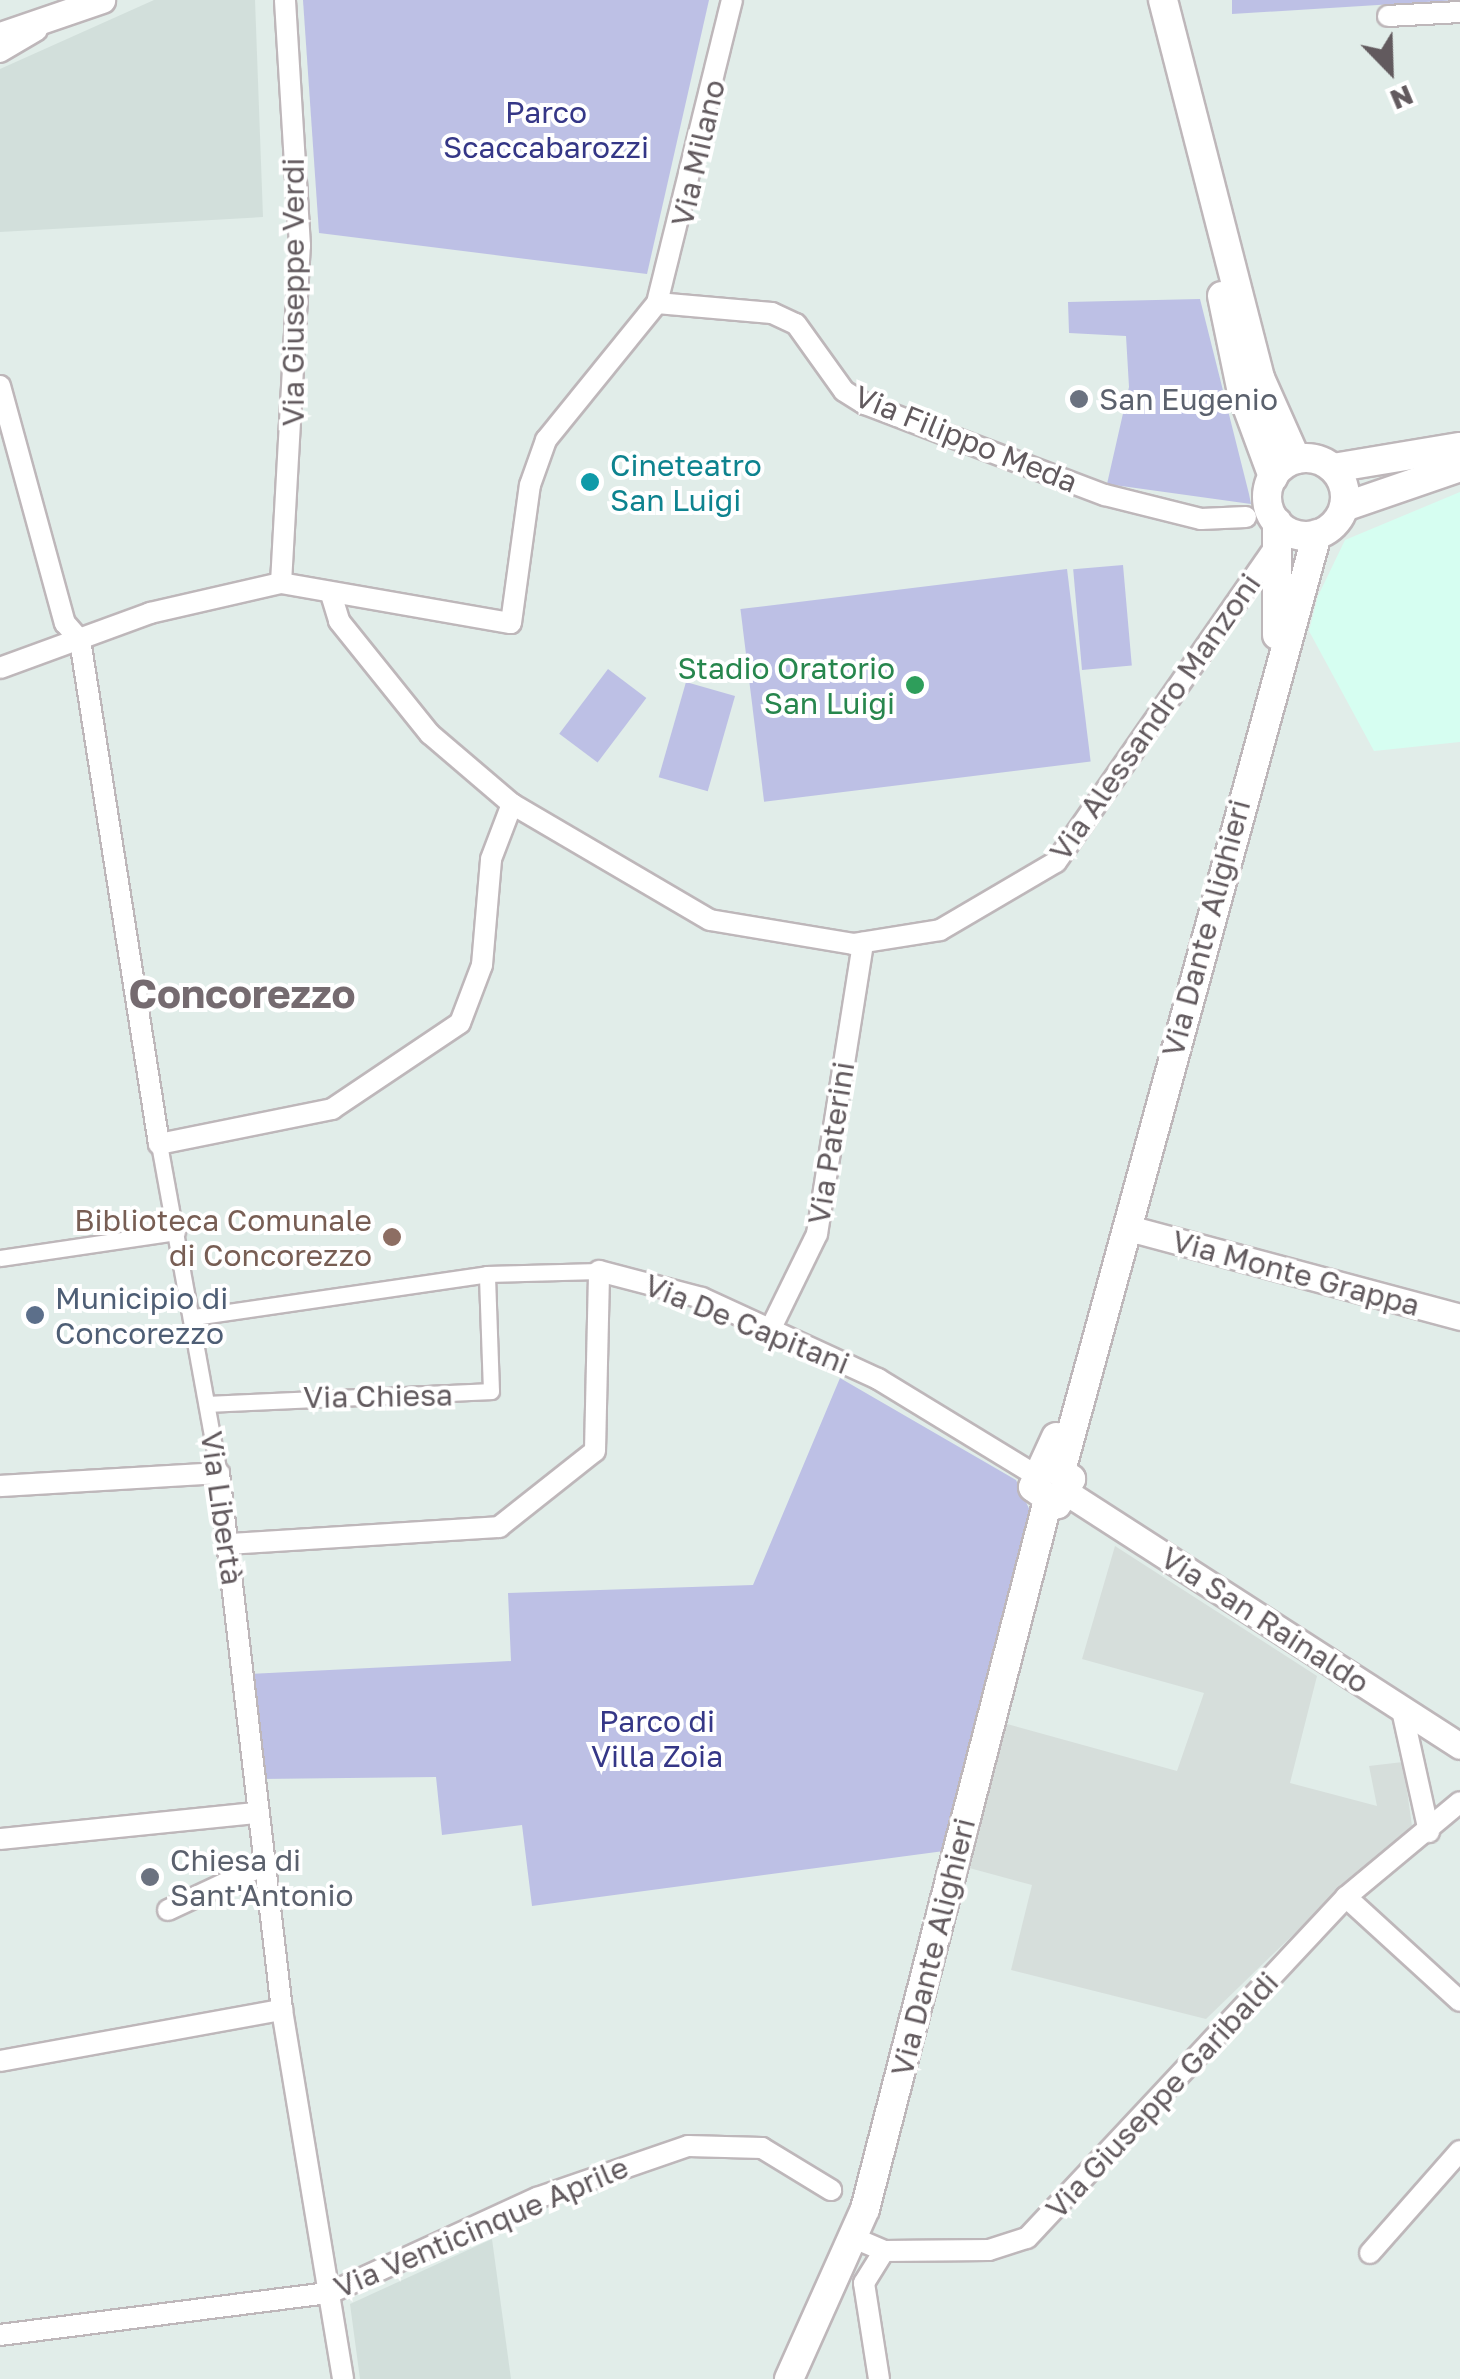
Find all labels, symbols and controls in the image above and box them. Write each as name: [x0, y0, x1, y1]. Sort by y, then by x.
north arrow: [1340, 20, 1440, 120]
street label: Via Milano: [664, 76, 732, 230]
text: N: [1386, 79, 1418, 117]
park label: Parco Scaccabarozzi: [443, 94, 649, 164]
street label: Via Giuseppe Verdi: [275, 158, 311, 426]
street label: Via Filippo Meda: [849, 378, 1083, 500]
place label: San Eugenio: [1099, 381, 1278, 417]
marker: San Eugenio: [1068, 388, 1090, 410]
place label: Cineteatro San Luigi: [610, 447, 762, 518]
marker: Cineteatro San Luigi: [579, 471, 601, 493]
street label: Via Alessandro Manzoni: [1042, 566, 1268, 868]
place label: Stadio Oratorio San Luigi: [677, 650, 895, 720]
marker: Stadio Oratorio San Luigi: [904, 674, 926, 696]
street label: Via Dante Alighieri: [1154, 795, 1258, 1061]
district label: Concorezzo: [128, 969, 356, 1017]
street label: Via Paterini: [800, 1059, 862, 1227]
place label: Biblioteca Comunale di Concorezzo: [74, 1202, 372, 1272]
street label: Via Monte Grappa: [1168, 1223, 1424, 1323]
marker: Biblioteca Comunale di Concorezzo: [381, 1226, 403, 1248]
street label: Via De Capitani: [639, 1267, 855, 1381]
place label: Municipio di Concorezzo: [55, 1280, 228, 1350]
marker: Municipio di Concorezzo: [24, 1304, 46, 1326]
street label: Via Chiesa: [303, 1377, 453, 1415]
street label: Via Libertà: [193, 1429, 251, 1587]
street label: Via San Rainaldo: [1154, 1539, 1376, 1701]
park label: Parco di Villa Zoia: [591, 1703, 723, 1774]
street label: Via Dante Alighieri: [884, 1814, 982, 2080]
place label: Chiesa di Sant'Antonio: [170, 1842, 354, 1912]
marker: Chiesa di Sant'Antonio: [139, 1866, 161, 1888]
street label: Via Giuseppe Garibaldi: [1038, 1964, 1286, 2226]
street label: Via Venticinque Aprile: [329, 2149, 633, 2305]

